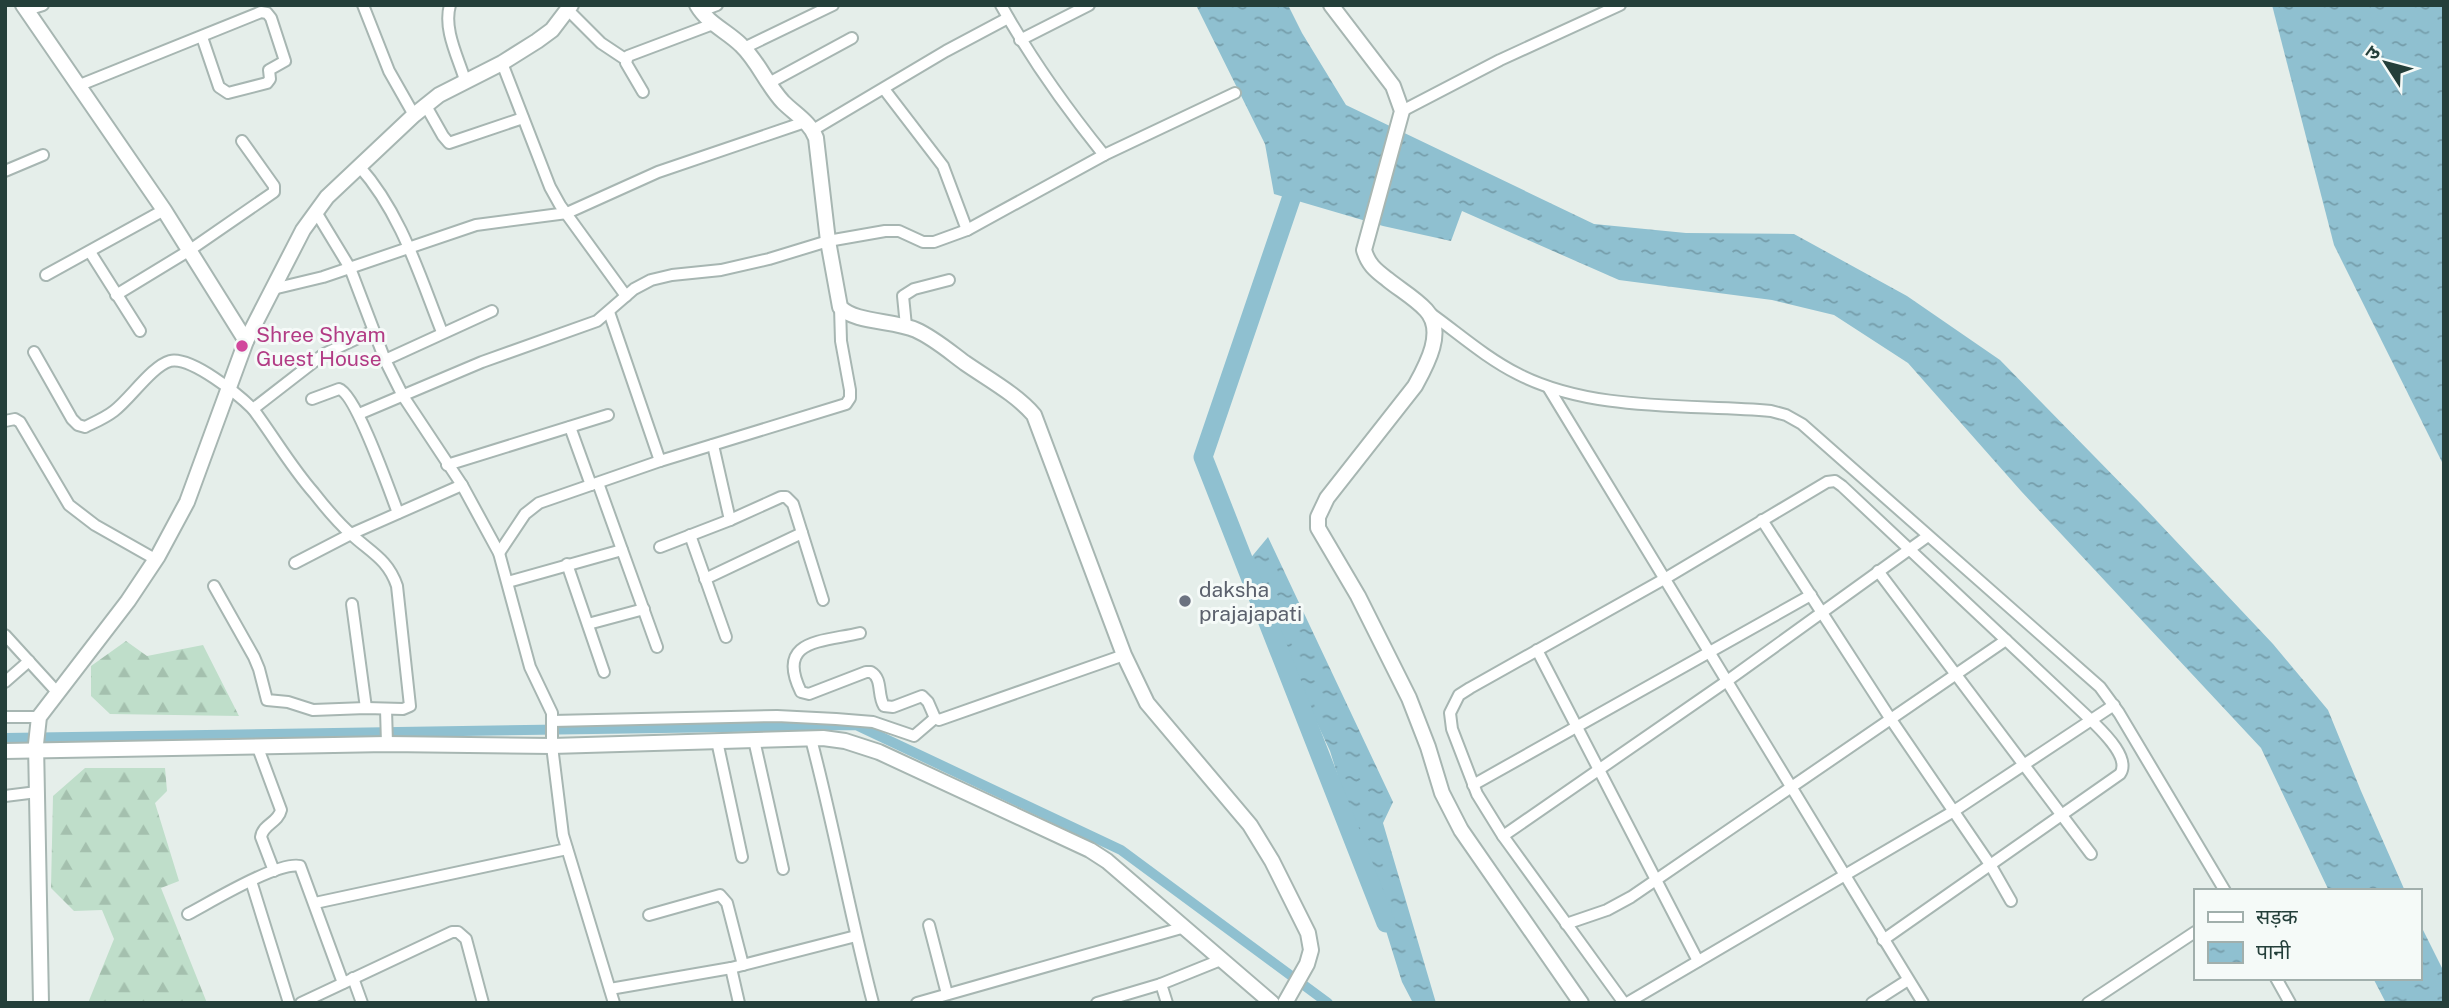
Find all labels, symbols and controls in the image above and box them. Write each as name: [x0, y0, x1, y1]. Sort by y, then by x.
north arrow: [2351, 28, 2421, 98]
text: उ: [2360, 41, 2385, 64]
place label: Shree Shyam Guest House: [256, 322, 386, 371]
marker: Shree Shyam Guest House: [234, 338, 250, 354]
place label: daksha prajajapati: [1199, 577, 1302, 626]
marker: daksha prajajapati: [1177, 593, 1193, 609]
legend: [2194, 889, 2421, 980]
text: सड़क: [2256, 904, 2298, 929]
text: पानी: [2256, 939, 2291, 964]

